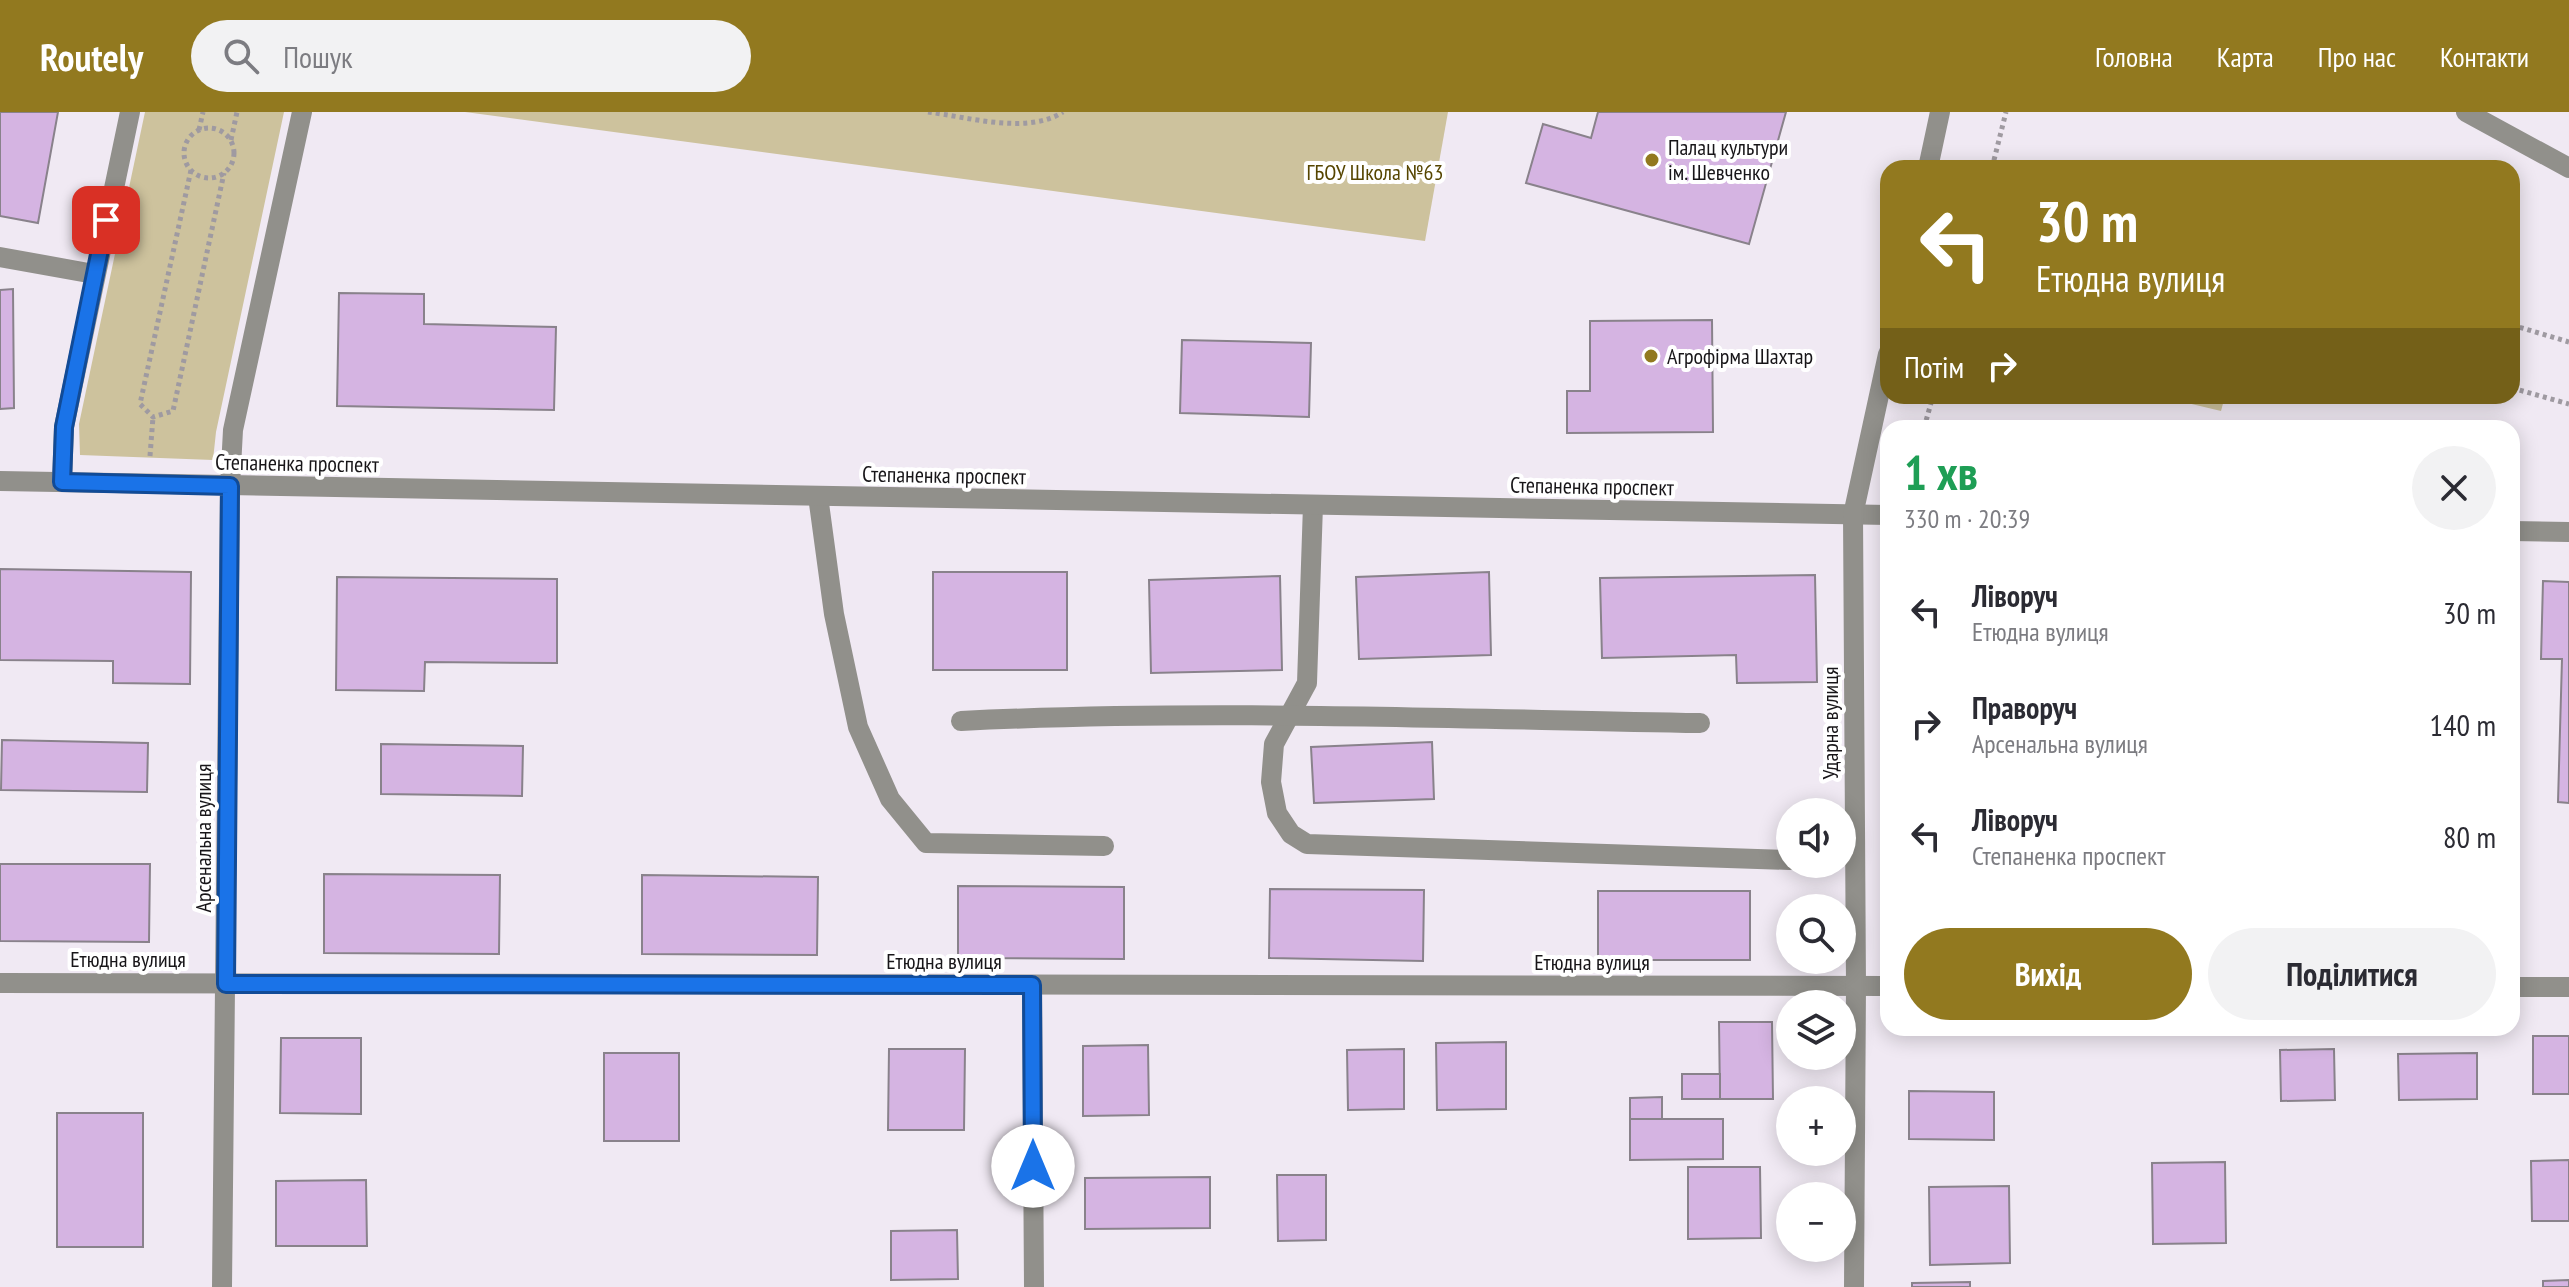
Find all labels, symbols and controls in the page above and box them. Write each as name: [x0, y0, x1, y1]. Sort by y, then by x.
search box: [191, 20, 751, 92]
text: Routely: [40, 32, 143, 81]
icon: search: [219, 34, 263, 78]
text: Пошук: [283, 37, 353, 76]
text: Головна: [2095, 38, 2173, 75]
text: Карта: [2217, 38, 2274, 75]
text: Про нас: [2318, 38, 2396, 75]
text: Контакти: [2440, 38, 2529, 75]
place label: Палац культури ім. Шевченко: [1668, 133, 1788, 186]
marker: Палац культури ім. Шевченко: [1643, 151, 1661, 169]
park label: ГБОУ Школа №63: [1307, 158, 1443, 186]
text: 30 m: [2036, 185, 2138, 257]
pin: [72, 186, 140, 254]
icon: left: [1904, 192, 2008, 296]
icon: arrive: [84, 198, 128, 242]
text: Етюдна вулиця: [2036, 255, 2225, 302]
place label: Агрофірма Шахтар: [1667, 342, 1813, 370]
icon: right: [1980, 344, 2024, 388]
marker: Агрофірма Шахтар: [1642, 347, 1660, 365]
text: Потім: [1904, 347, 1964, 386]
text: 1 хв: [1904, 441, 1978, 503]
button: close: [2412, 446, 2496, 530]
street label: Степаненка проспект: [215, 448, 380, 478]
street label: Степаненка проспект: [862, 460, 1027, 490]
street label: Степаненка проспект: [1510, 471, 1675, 501]
text: 330 m · 20:39: [1904, 502, 2030, 535]
text: Ліворуч: [1972, 576, 2058, 615]
icon: left: [1904, 590, 1948, 634]
text: 30 m: [2443, 593, 2496, 632]
text: Етюдна вулиця: [1972, 615, 2109, 648]
street label: Ударна вулиця: [1816, 666, 1844, 780]
text: Праворуч: [1972, 688, 2077, 727]
icon: right: [1904, 702, 1948, 746]
text: 140 m: [2430, 705, 2496, 744]
text: Арсенальна вулиця: [1972, 727, 2148, 760]
street label: Арсенальна вулиця: [189, 764, 217, 912]
map controls: [1776, 798, 1856, 1262]
button: sound: [1776, 798, 1856, 878]
text: Ліворуч: [1972, 800, 2058, 839]
icon: left: [1904, 814, 1948, 858]
text: 80 m: [2443, 817, 2496, 856]
text: Степаненка проспект: [1972, 839, 2165, 872]
button: search: [1776, 894, 1856, 974]
button: Вихід: [1904, 928, 2192, 1020]
button: Поділитися: [2208, 928, 2496, 1020]
street label: Етюдна вулиця: [70, 945, 186, 973]
street label: Етюдна вулиця: [886, 947, 1002, 975]
street label: Етюдна вулиця: [1534, 948, 1650, 976]
button: layers: [1776, 990, 1856, 1070]
button: +: [1776, 1086, 1856, 1166]
position arrow: [991, 1124, 1075, 1208]
button: −: [1776, 1182, 1856, 1262]

